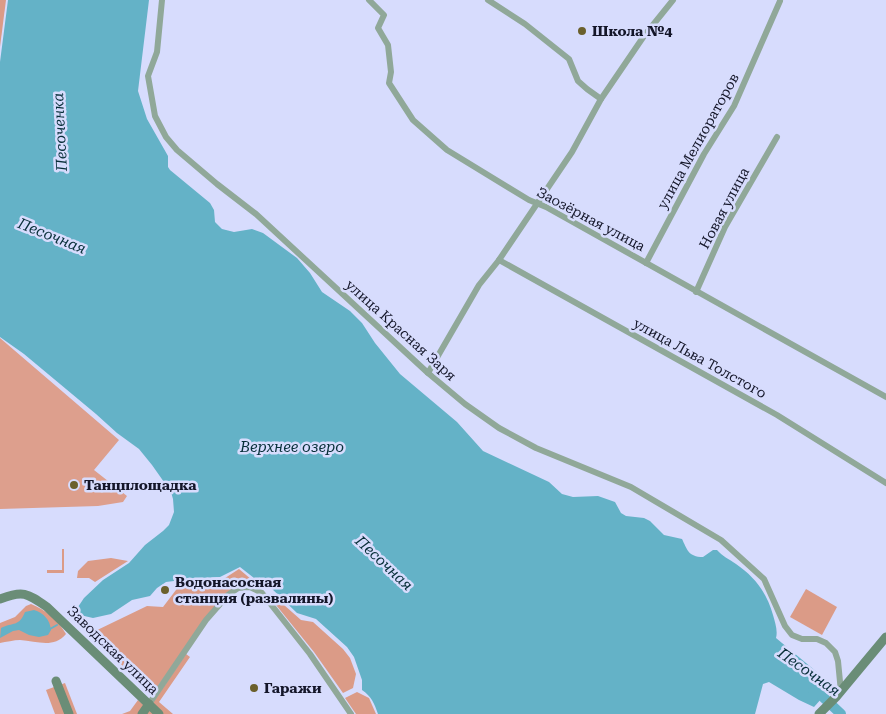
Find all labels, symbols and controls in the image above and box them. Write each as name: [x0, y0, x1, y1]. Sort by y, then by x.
place label: Школа №4: [592, 23, 672, 39]
marker: Школа №4: [576, 25, 588, 37]
street label: улица Мелиораторов: [654, 70, 742, 212]
water label: Песоченка: [49, 92, 71, 173]
street label: Новая улица: [696, 164, 752, 251]
street label: Заозёрная улица: [534, 184, 648, 254]
water label: Песочная: [14, 214, 89, 258]
street label: улица Красная Заря: [343, 276, 459, 384]
street label: улица Льва Толстого: [631, 315, 769, 401]
water label: Верхнее озеро: [239, 438, 344, 456]
place label: Танцплощадка: [84, 477, 197, 493]
marker: Танцплощадка: [68, 479, 80, 491]
water label: Песочная: [351, 531, 417, 594]
place label: Водонасосная станция (развалины): [175, 574, 333, 606]
marker: Водонасосная станция (развалины): [159, 584, 171, 596]
street label: Заводская улица: [64, 602, 162, 698]
water label: Песочная: [774, 643, 844, 700]
place label: Гаражи: [264, 680, 322, 696]
marker: Гаражи: [248, 682, 260, 694]

